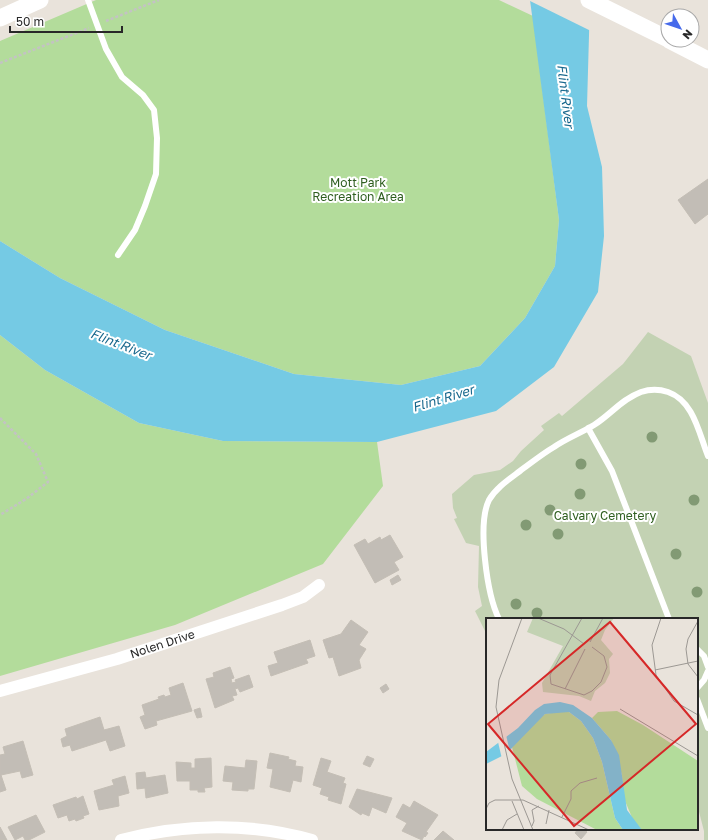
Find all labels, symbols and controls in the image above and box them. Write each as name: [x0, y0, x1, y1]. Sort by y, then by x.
scale bar: [10, 8, 122, 34]
north arrow: [660, 8, 700, 48]
text: 50 m: [16, 14, 44, 29]
text: N: [680, 27, 696, 42]
water label: Flint River: [554, 63, 578, 130]
park label: Mott Park Recreation Area: [312, 175, 404, 204]
water label: Flint River: [88, 325, 155, 364]
water label: Flint River: [410, 380, 478, 415]
park label: Calvary Cemetery: [554, 508, 657, 523]
inset map: [486, 618, 698, 830]
street label: Nolen Drive: [128, 626, 196, 661]

